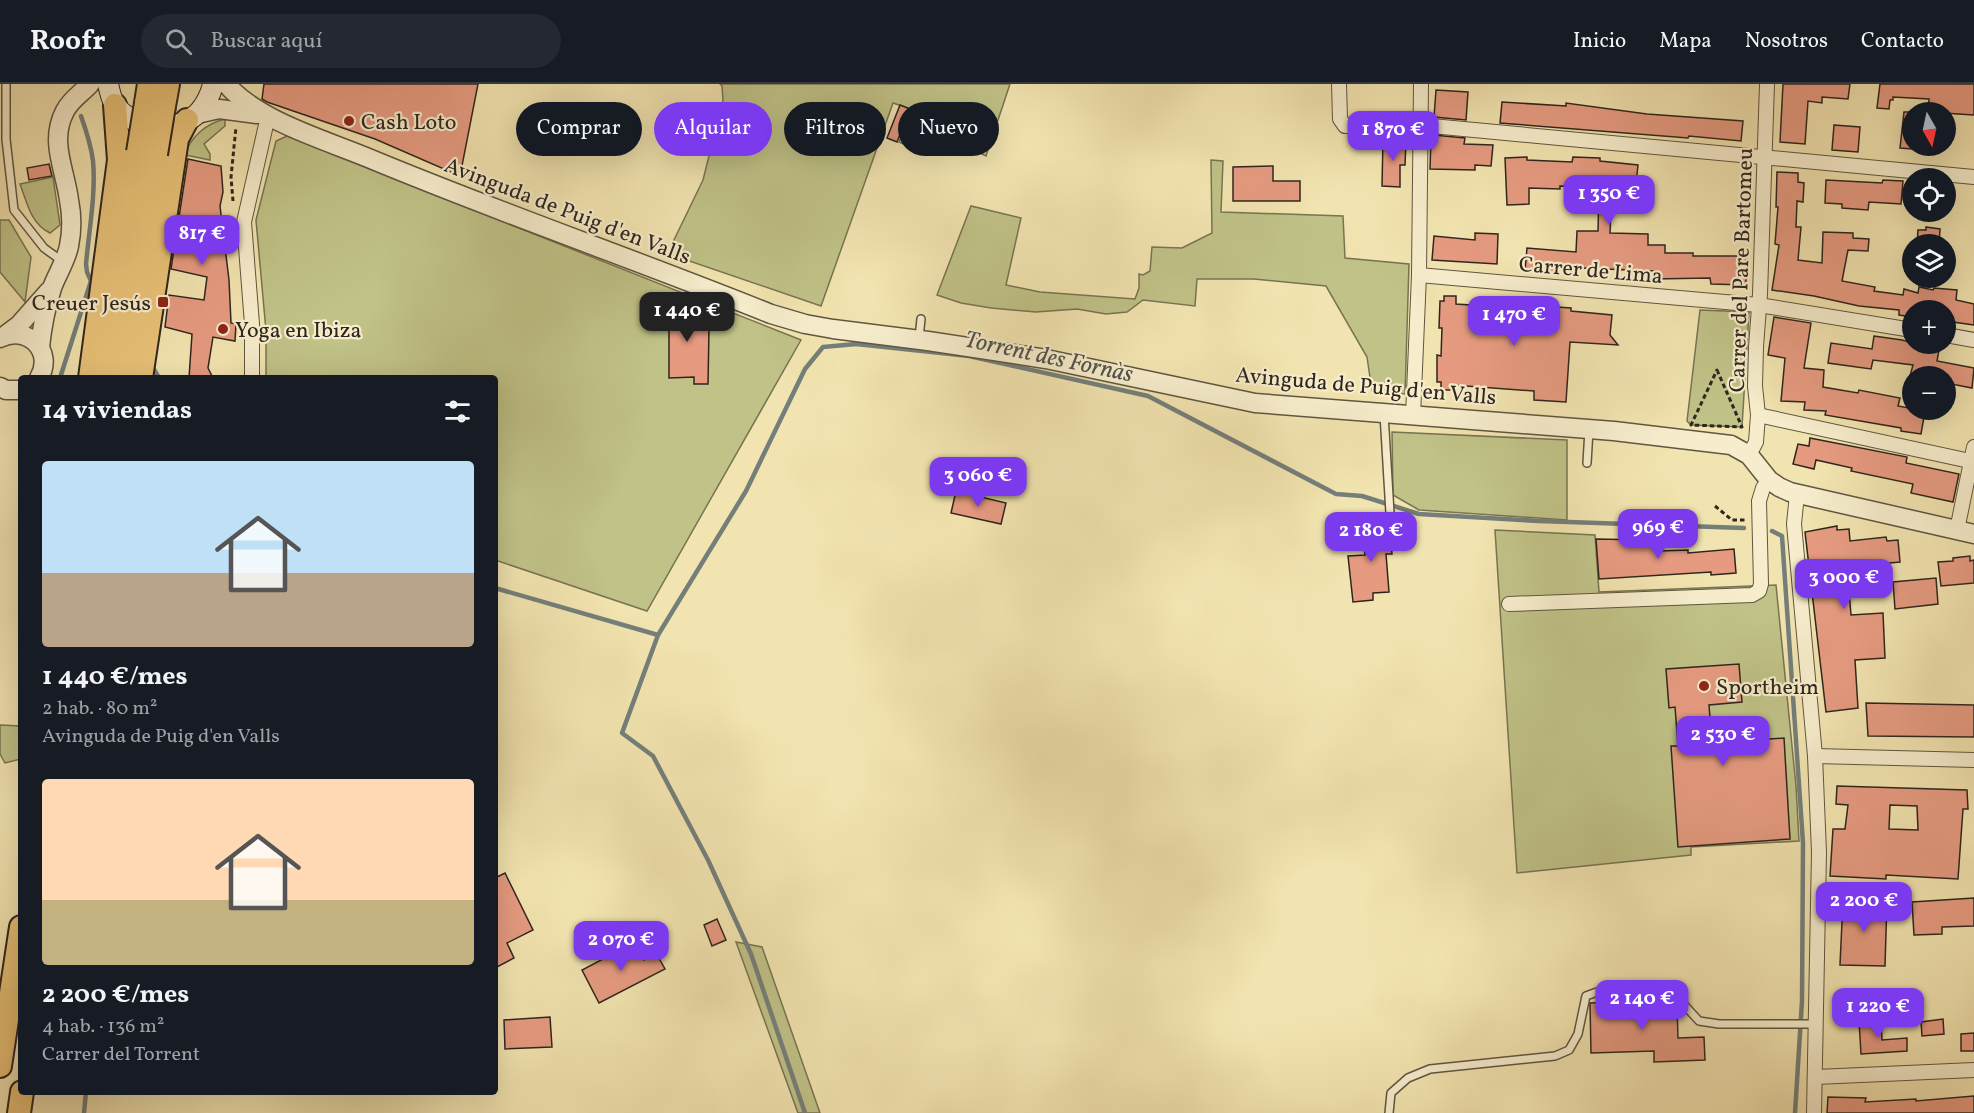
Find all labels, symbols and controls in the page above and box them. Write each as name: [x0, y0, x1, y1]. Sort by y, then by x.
search box: [141, 14, 561, 68]
text: Roofr: [30, 22, 105, 61]
icon: search: [162, 25, 195, 58]
text: Buscar aquí: [210, 26, 322, 57]
text: Inicio: [1573, 27, 1626, 56]
text: Mapa: [1659, 27, 1712, 56]
text: Nosotros: [1745, 27, 1828, 56]
text: Contacto: [1861, 27, 1944, 56]
chip: Comprar: [516, 102, 642, 156]
chip: Alquilar: [654, 102, 772, 156]
chip: Filtros: [784, 102, 886, 156]
chip: Nuevo: [898, 102, 999, 156]
north arrow: [1902, 102, 1956, 156]
map controls: [1902, 102, 1956, 420]
place label: Cash Loto: [361, 108, 456, 139]
pin: 1 870 €: [1338, 111, 1448, 162]
marker: Cash Loto: [342, 114, 356, 128]
text: 1 870 €: [1362, 116, 1424, 144]
street label: Carrer del Pare Bartomeu: [1723, 147, 1762, 393]
street label: Avinguda de Puig d'en Valls: [439, 151, 695, 274]
button: locate: [1902, 168, 1956, 222]
pin: 1 350 €: [1554, 175, 1664, 226]
text: 1 350 €: [1578, 180, 1640, 208]
pin: 817 €: [160, 215, 244, 266]
text: 817 €: [178, 220, 226, 248]
button: layers: [1902, 234, 1956, 288]
street label: Carrer de Lima: [1517, 250, 1664, 293]
place label: Creuer Jesús: [32, 289, 151, 320]
pin: 1 440 €: [632, 292, 742, 343]
marker: Creuer Jesús: [156, 295, 170, 309]
pin: 1 470 €: [1459, 296, 1569, 347]
text: 1 440 €: [654, 297, 720, 325]
button: +: [1902, 300, 1956, 354]
text: 1 470 €: [1482, 301, 1546, 329]
place label: Yoga en Ibiza: [235, 316, 362, 347]
marker: Yoga en Ibiza: [216, 322, 230, 336]
water label: Torrent des Fornàs: [961, 323, 1136, 392]
street label: Avinguda de Puig d'en Valls: [1234, 361, 1497, 414]
button: −: [1902, 366, 1956, 420]
text: 14 viviendas: [42, 393, 192, 429]
icon: filters: [441, 395, 474, 428]
pin: 3 060 €: [923, 457, 1033, 508]
text: 3 060 €: [944, 462, 1012, 490]
icon: home: [204, 500, 312, 608]
pin: 969 €: [1616, 509, 1700, 560]
pin: 2 180 €: [1316, 512, 1426, 563]
text: 969 €: [1632, 514, 1684, 542]
text: 2 180 €: [1339, 517, 1403, 545]
pin: 3 000 €: [1789, 559, 1899, 610]
text: 3 000 €: [1809, 564, 1879, 592]
text: 1 440 €/mes: [42, 659, 187, 695]
place label: Sportheim: [1716, 673, 1819, 704]
marker: Sportheim: [1697, 679, 1711, 693]
text: 2 hab. · 80 m²: [42, 695, 157, 723]
pin: 2 530 €: [1668, 716, 1778, 767]
text: 2 530 €: [1691, 721, 1755, 749]
text: Avinguda de Puig d'en Valls: [42, 723, 280, 751]
icon: home: [204, 818, 312, 926]
pin: 2 200 €: [1809, 882, 1919, 933]
text: 2 200 €: [1830, 887, 1898, 915]
pin: 2 070 €: [566, 921, 676, 972]
text: 2 070 €: [588, 926, 654, 954]
text: 2 200 €/mes: [42, 977, 189, 1013]
pin: 2 140 €: [1587, 980, 1697, 1031]
text: 2 140 €: [1609, 985, 1675, 1013]
pin: 1 220 €: [1823, 988, 1933, 1039]
text: 1 220 €: [1846, 993, 1910, 1021]
text: 4 hab. · 136 m²: [42, 1013, 164, 1041]
text: Carrer del Torrent: [42, 1041, 200, 1069]

